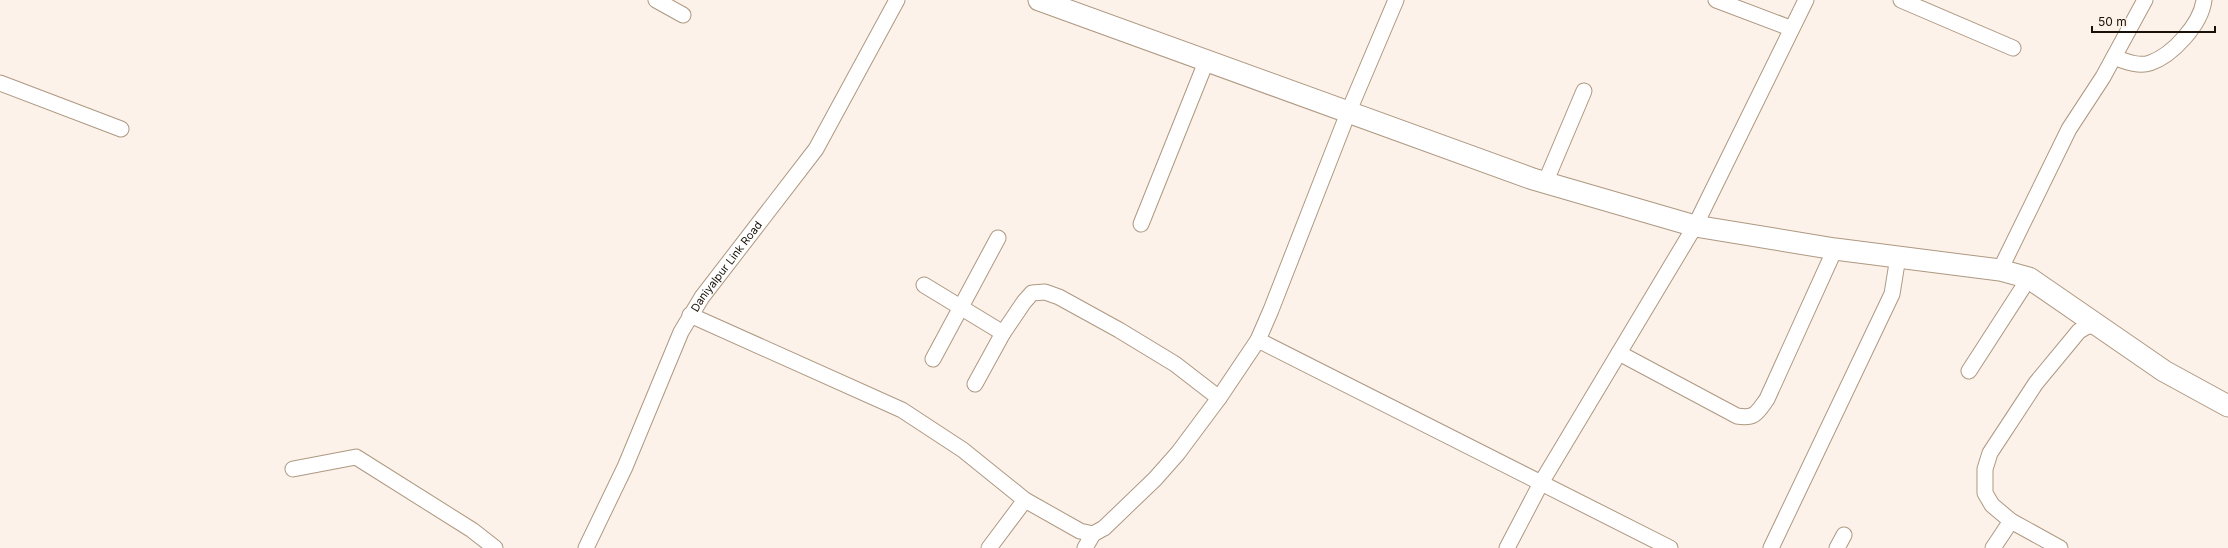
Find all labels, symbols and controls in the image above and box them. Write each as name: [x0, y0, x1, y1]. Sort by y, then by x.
scale bar: [2092, 8, 2215, 34]
text: 50 m: [2098, 14, 2127, 29]
street label: Daniyalpur Link Road: [688, 218, 765, 314]

